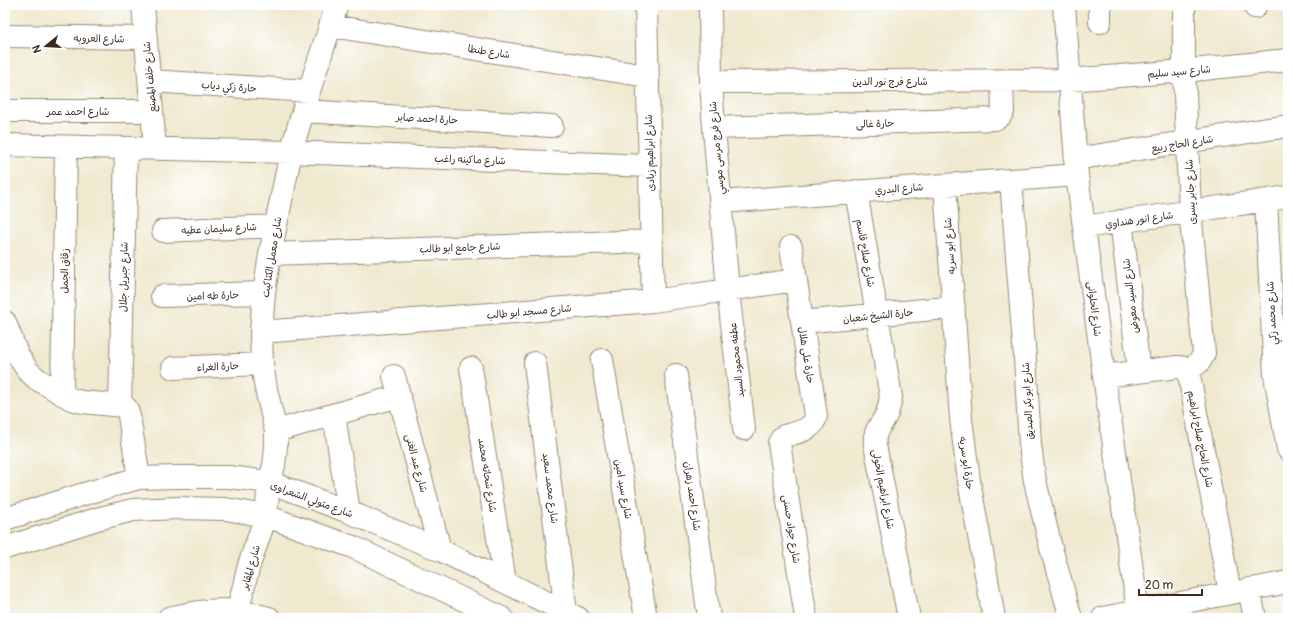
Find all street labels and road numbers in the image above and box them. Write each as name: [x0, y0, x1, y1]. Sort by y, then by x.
street label: شارع العروبه: [73, 33, 125, 46]
street label: شارع خلف المصنع: [141, 41, 161, 113]
street label: شارع طنطا: [467, 43, 511, 62]
street label: شارع سيد سليم: [1147, 63, 1212, 82]
street label: شارع فرج نور الدين: [852, 76, 928, 89]
street label: حارة زكي دياب: [201, 79, 257, 98]
street label: شارع فرج مرسى موسي: [707, 100, 730, 195]
street label: شارع احمد عمر: [46, 106, 110, 119]
street label: حارة احمد صابر: [395, 111, 458, 127]
street label: شارع ابراهيم زبادى: [643, 114, 658, 192]
street label: حارة غالى: [856, 117, 895, 132]
street label: شارع الحاج ربيع: [1150, 133, 1214, 156]
street label: شارع ماكينه راغب: [434, 153, 506, 168]
street label: شارع جابر يسرى: [1183, 159, 1200, 225]
street label: شارع البدري: [874, 181, 924, 199]
street label: شارع انور هنداوي: [1104, 209, 1175, 233]
street label: شارع معمل الكتاكيت: [260, 216, 285, 299]
street label: شارع ابو سريه: [942, 217, 959, 275]
street label: شارع صلاح قاسم: [852, 218, 877, 289]
street label: شارع سليمان عطيه: [181, 221, 257, 238]
street label: شارع جبريل جلال: [117, 241, 132, 312]
street label: شارع جامع ابو طالب: [420, 241, 501, 257]
street label: زقاق الجمل: [59, 248, 71, 294]
street label: شارع السيد معوض: [1120, 257, 1143, 334]
street label: شارع محمد زكي: [1264, 280, 1283, 345]
street label: شارع الحلوانى: [1084, 281, 1103, 338]
street label: حارة طه امين: [187, 289, 240, 303]
street label: شارع مسجد ابو طالب: [486, 302, 572, 323]
street label: حارة الشيخ شعبان: [842, 306, 914, 327]
street label: عطفه محمود السيد: [727, 322, 747, 398]
street label: حارة على هلال: [795, 326, 816, 385]
street label: حارة الغراء: [197, 360, 240, 374]
street label: شارع ابو بكر الصديق: [1020, 362, 1037, 440]
street label: شارع الحاج صلاح ابراهيم: [1184, 390, 1215, 489]
street label: شارع عبد الغنى: [402, 433, 430, 494]
street label: حارة ابو سريه: [956, 436, 976, 491]
street label: شارع شحاته محمد: [474, 437, 499, 514]
street label: شارع ابراهيم الخولى: [868, 448, 897, 531]
street label: شارع محمد سعيد: [539, 452, 560, 525]
street label: شارع سيد امين: [611, 459, 634, 520]
street label: شارع احمد زهران: [680, 461, 703, 532]
street label: شارع متولي الشعراوى: [268, 479, 355, 523]
street label: شارع جواد حسنى: [779, 494, 802, 565]
street label: شارع المقابر: [239, 543, 264, 592]

